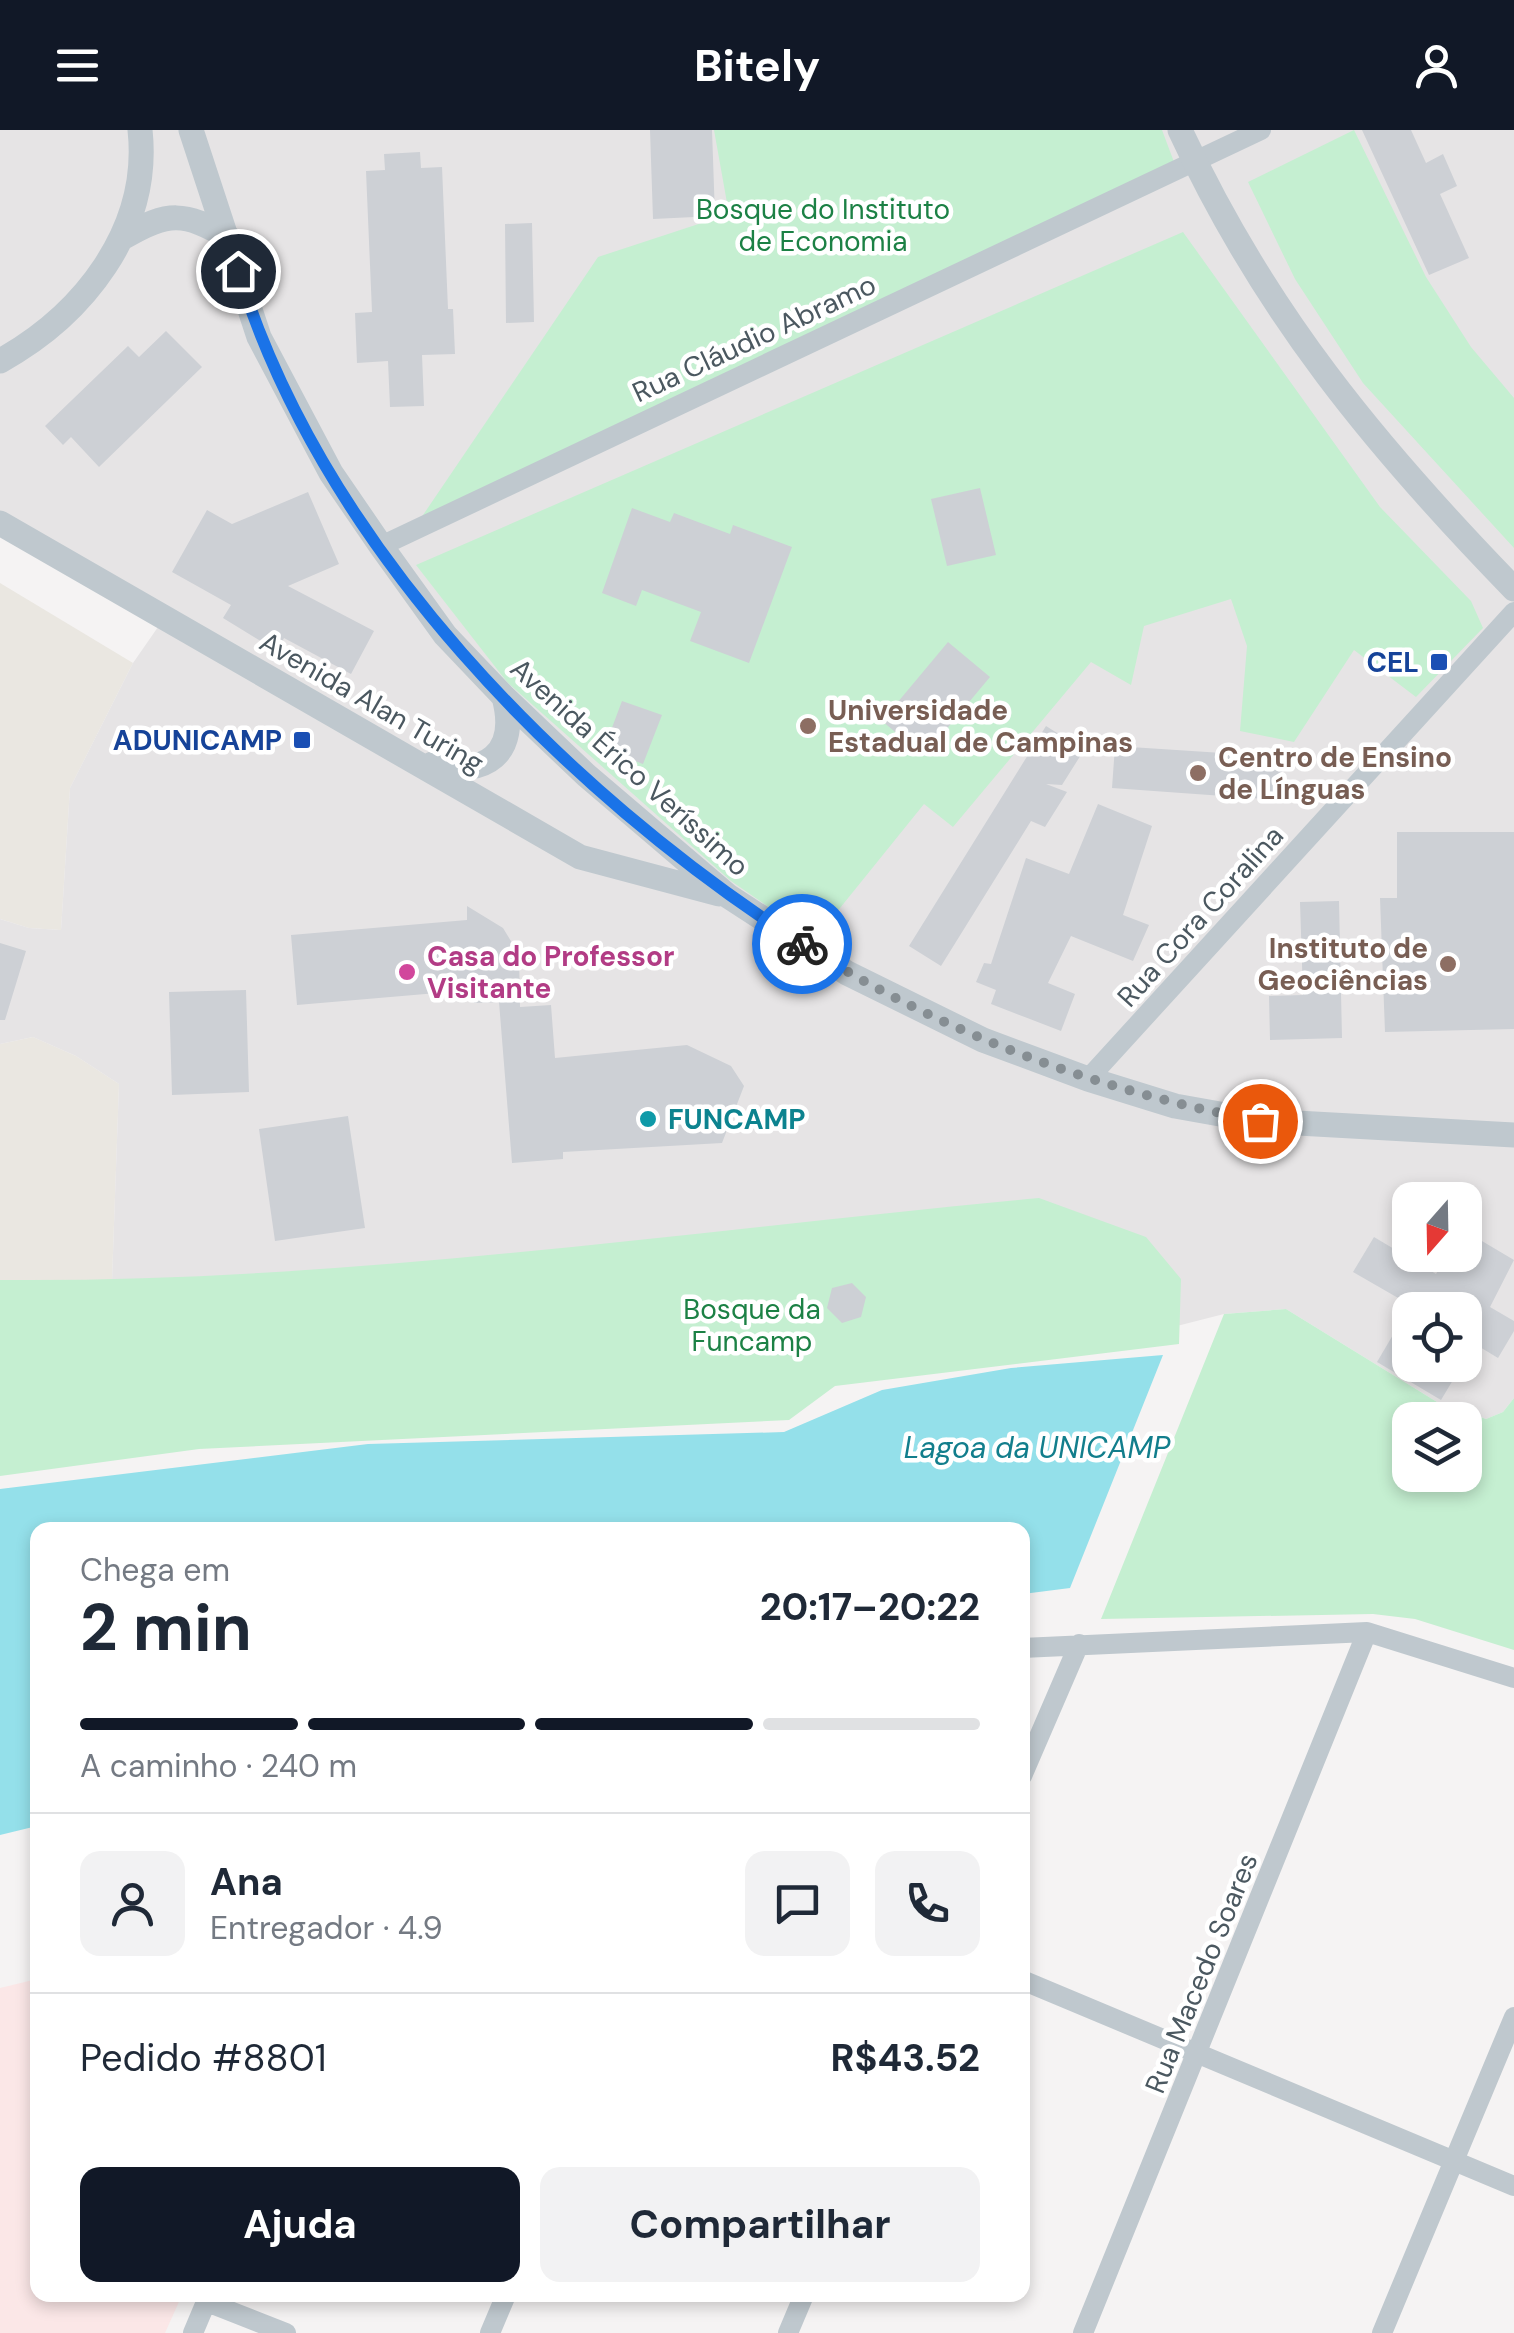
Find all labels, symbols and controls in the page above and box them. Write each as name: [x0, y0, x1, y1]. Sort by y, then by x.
text: Bitely: [694, 36, 820, 95]
icon: menu: [50, 38, 105, 93]
icon: person: [1409, 38, 1464, 93]
park label: Bosque do Instituto de Economia: [696, 191, 950, 260]
pin: [196, 229, 281, 314]
icon: home: [211, 244, 266, 299]
street label: Rua Cláudio Abramo: [627, 266, 882, 411]
street label: Avenida Alan Turing: [253, 623, 490, 782]
place label: CEL: [1366, 644, 1419, 681]
street label: Avenida Érico Veríssimo: [502, 650, 757, 884]
marker: CEL: [1428, 651, 1450, 673]
place label: Universidade Estadual de Campinas: [828, 692, 1133, 761]
marker: Universidade Estadual de Campinas: [797, 715, 819, 737]
place label: ADUNICAMP: [113, 722, 282, 759]
marker: ADUNICAMP: [291, 729, 313, 751]
place label: Centro de Ensino de Línguas: [1218, 739, 1452, 808]
marker: Centro de Ensino de Línguas: [1187, 762, 1209, 784]
street label: Rua Cora Coralina: [1109, 818, 1292, 1015]
courier: [752, 894, 852, 994]
icon: bike: [775, 917, 830, 972]
place label: Instituto de Geociências: [1258, 930, 1428, 999]
place label: Casa do Professor Visitante: [427, 938, 674, 1007]
marker: Instituto de Geociências: [1437, 953, 1459, 975]
marker: Casa do Professor Visitante: [396, 961, 418, 983]
pin: [1218, 1079, 1303, 1164]
icon: bag: [1233, 1094, 1288, 1149]
place label: FUNCAMP: [668, 1101, 805, 1138]
marker: FUNCAMP: [637, 1108, 659, 1130]
north arrow: [1392, 1182, 1482, 1272]
map controls: [1392, 1182, 1482, 1492]
park label: Bosque da Funcamp: [683, 1291, 821, 1360]
button: locate: [1392, 1292, 1482, 1382]
button: layers: [1392, 1402, 1482, 1492]
water label: Lagoa da UNICAMP: [904, 1428, 1171, 1467]
text: Chega em: [80, 1549, 230, 1591]
text: 20:17–20:22: [760, 1582, 980, 1632]
text: 2 min: [80, 1586, 252, 1670]
text: A caminho · 240 m: [80, 1745, 357, 1787]
street label: Rua Macedo Soares: [1136, 1848, 1266, 2099]
button: person: [80, 1851, 185, 1956]
button: chat: [745, 1851, 850, 1956]
button: phone: [875, 1851, 980, 1956]
text: Ana: [210, 1857, 283, 1907]
text: Entregador · 4.9: [210, 1907, 443, 1949]
text: Pedido #8801: [80, 2033, 327, 2083]
text: R$43.52: [831, 2033, 980, 2083]
button: Ajuda: [80, 2167, 520, 2282]
button: Compartilhar: [540, 2167, 980, 2282]

